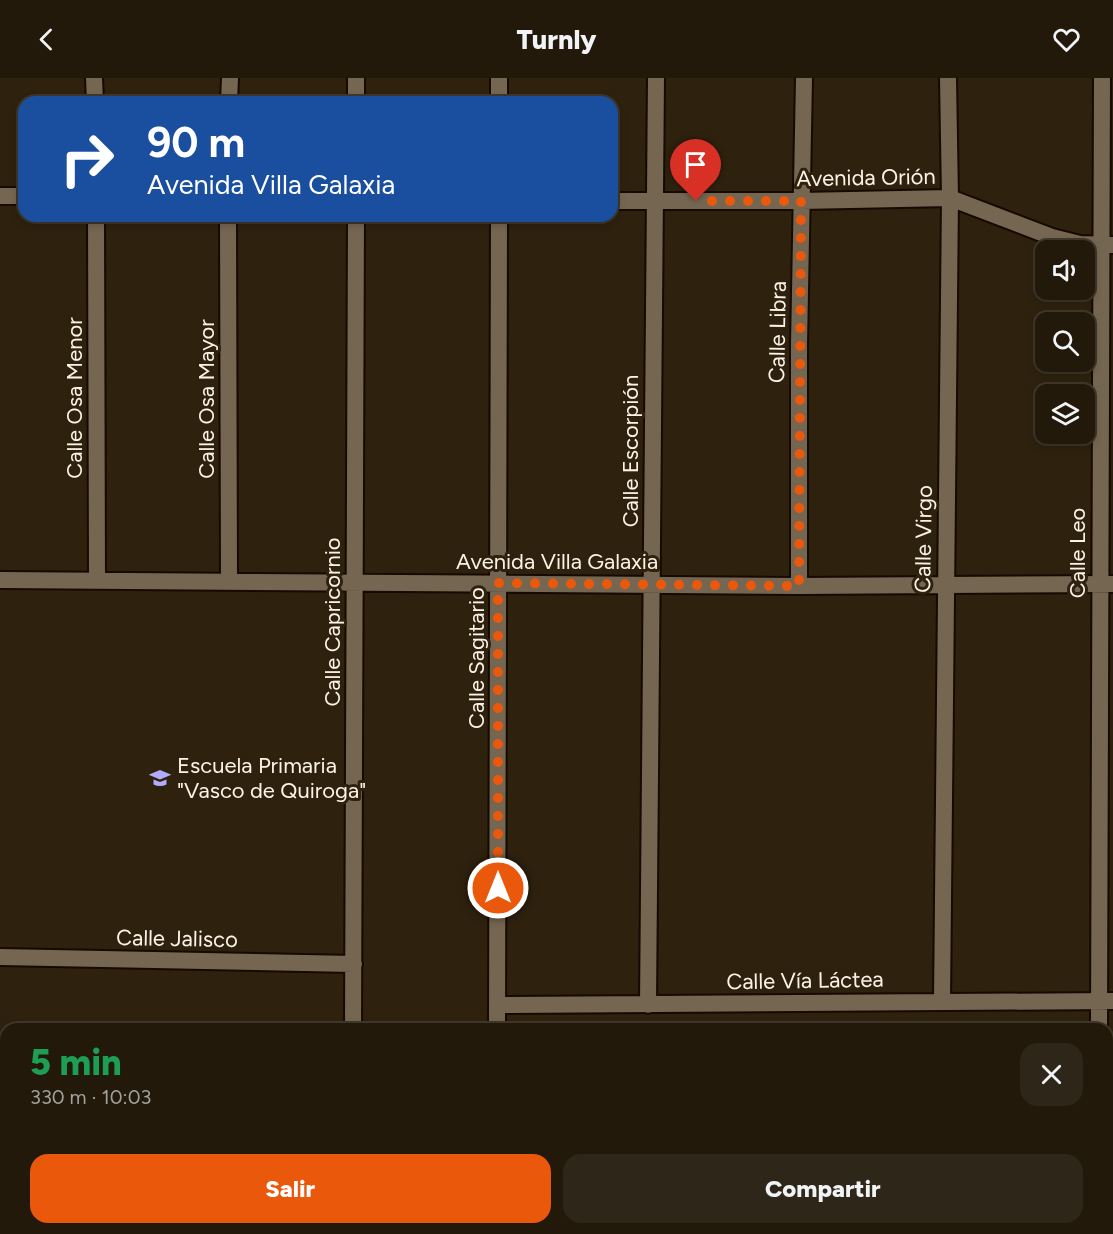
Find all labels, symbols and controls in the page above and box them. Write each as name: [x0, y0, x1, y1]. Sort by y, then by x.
icon: back: [30, 23, 63, 56]
text: Turnly: [516, 23, 597, 56]
icon: heart: [1050, 23, 1083, 56]
text: 90 m: [147, 117, 245, 168]
icon: right: [48, 120, 126, 198]
pin: [670, 139, 721, 201]
icon: arrive: [679, 148, 712, 181]
street label: Avenida Orión: [796, 163, 936, 192]
text: Avenida Villa Galaxia: [147, 168, 395, 201]
map controls: [1035, 240, 1095, 444]
button: sound: [1035, 240, 1095, 300]
street label: Calle Libra: [763, 281, 792, 383]
button: search: [1035, 312, 1095, 372]
street label: Calle Osa Menor: [61, 317, 88, 479]
street label: Calle Osa Mayor: [193, 319, 220, 479]
street label: Calle Escorpión: [617, 375, 644, 527]
button: layers: [1035, 384, 1095, 444]
street label: Calle Virgo: [909, 485, 938, 593]
street label: Calle Leo: [1064, 508, 1091, 598]
street label: Calle Capricornio: [319, 537, 346, 707]
street label: Avenida Villa Galaxia: [456, 548, 658, 575]
street label: Calle Sagitario: [463, 587, 490, 729]
place label: Escuela Primaria "Vasco de Quiroga": [177, 752, 366, 804]
school or university icon: Escuela Primaria "Vasco de Quiroga": [148, 766, 172, 790]
position arrow: [466, 856, 530, 920]
street label: Calle Jalisco: [116, 924, 238, 953]
street label: Calle Vía Láctea: [726, 966, 884, 995]
text: 5 min: [30, 1041, 122, 1084]
button: close: [1020, 1043, 1083, 1106]
text: 330 m · 10:03: [30, 1085, 151, 1109]
button: Salir: [30, 1154, 551, 1223]
button: Compartir: [563, 1154, 1083, 1223]

